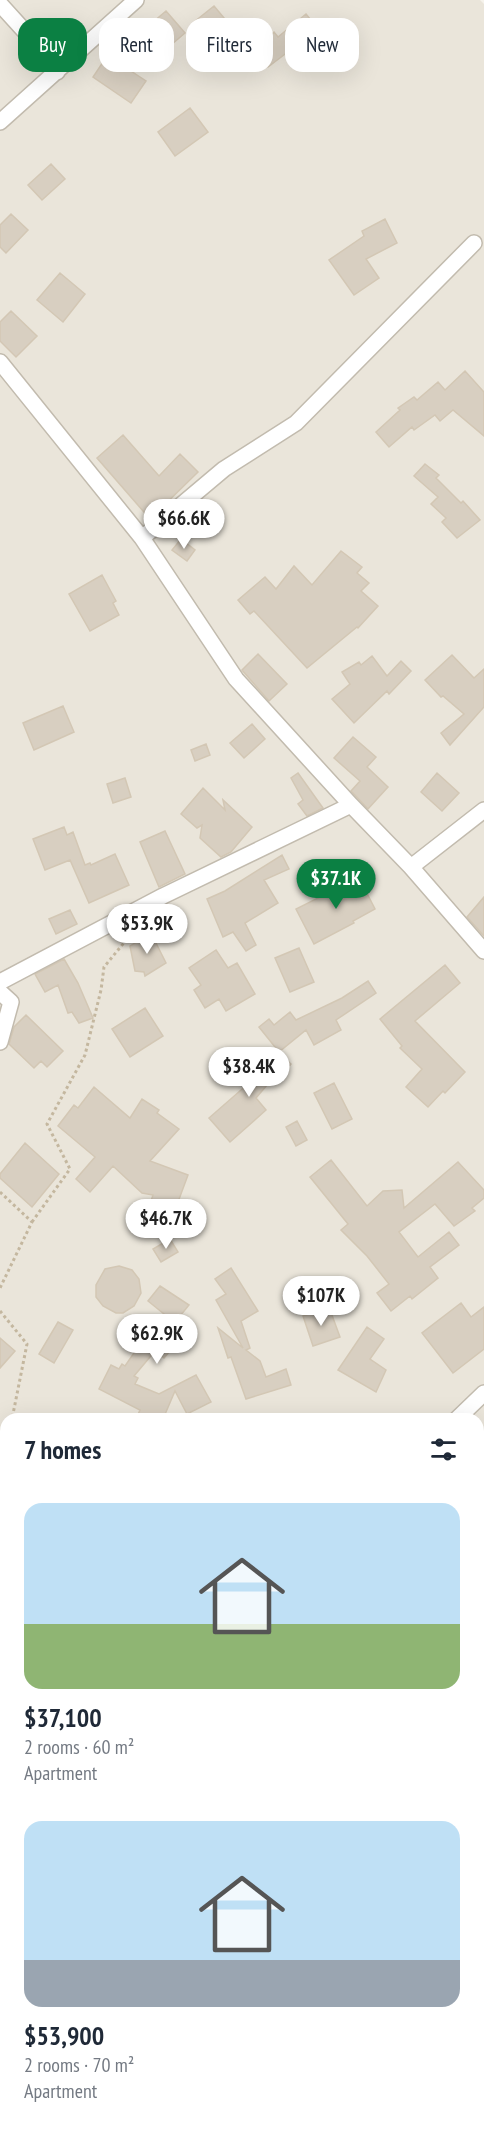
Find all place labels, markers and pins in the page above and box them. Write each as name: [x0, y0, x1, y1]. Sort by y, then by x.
pin: $66.6K: [135, 499, 233, 550]
pin: $37.1K: [287, 859, 385, 910]
pin: $53.9K: [98, 904, 196, 955]
pin: $38.4K: [200, 1047, 298, 1098]
pin: $46.7K: [117, 1199, 215, 1250]
pin: $107K: [279, 1276, 363, 1327]
pin: $62.9K: [108, 1314, 206, 1365]

